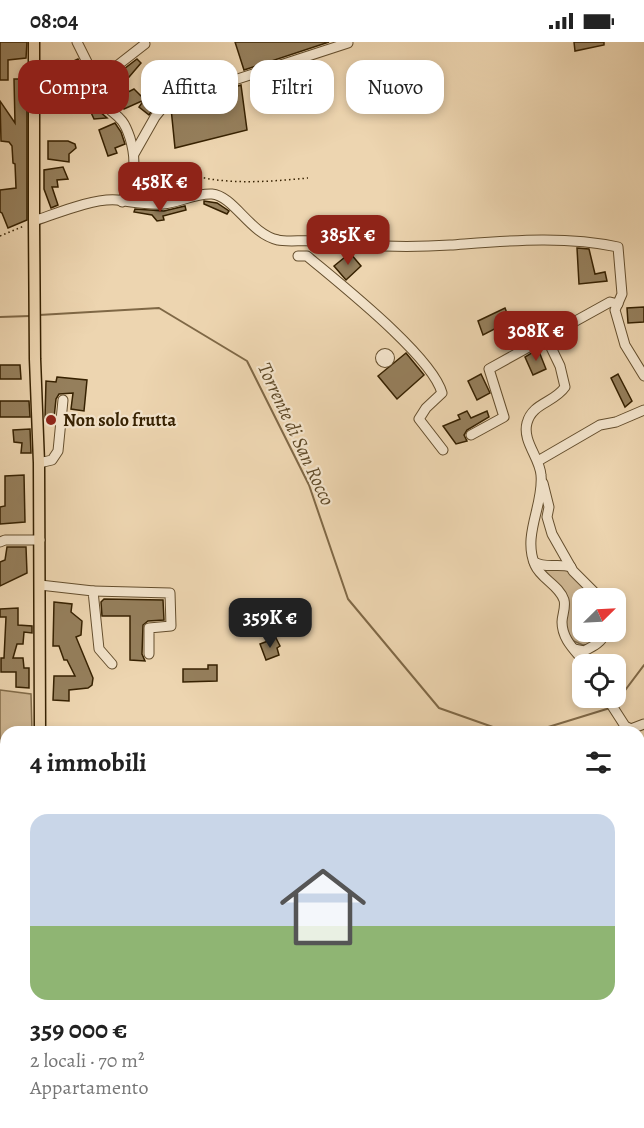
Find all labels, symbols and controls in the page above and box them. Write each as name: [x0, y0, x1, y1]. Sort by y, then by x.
text: 08:04: [30, 6, 78, 36]
chip: Compra: [18, 60, 129, 114]
chip: Affitta: [141, 60, 238, 114]
chip: Filtri: [250, 60, 334, 114]
chip: Nuovo: [346, 60, 444, 114]
pin: 458K €: [111, 162, 209, 213]
text: 458K €: [132, 168, 188, 195]
pin: 385K €: [299, 215, 397, 266]
text: 385K €: [321, 221, 375, 248]
pin: 308K €: [487, 311, 585, 362]
text: 308K €: [508, 317, 564, 344]
water label: Torrente di San Rocco: [251, 358, 341, 510]
place label: Non solo frutta: [63, 408, 176, 432]
marker: Non solo frutta: [44, 413, 58, 427]
north arrow: [572, 588, 626, 642]
map controls: [572, 588, 626, 708]
pin: 359K €: [221, 598, 319, 649]
text: 359K €: [243, 604, 297, 631]
button: locate: [572, 654, 626, 708]
text: 4 immobili: [30, 745, 147, 780]
icon: filters: [582, 746, 615, 779]
icon: home: [269, 853, 377, 961]
text: 359 000 €: [30, 1012, 128, 1047]
text: 2 locali · 70 m²: [30, 1047, 145, 1074]
text: Appartamento: [30, 1074, 148, 1101]

